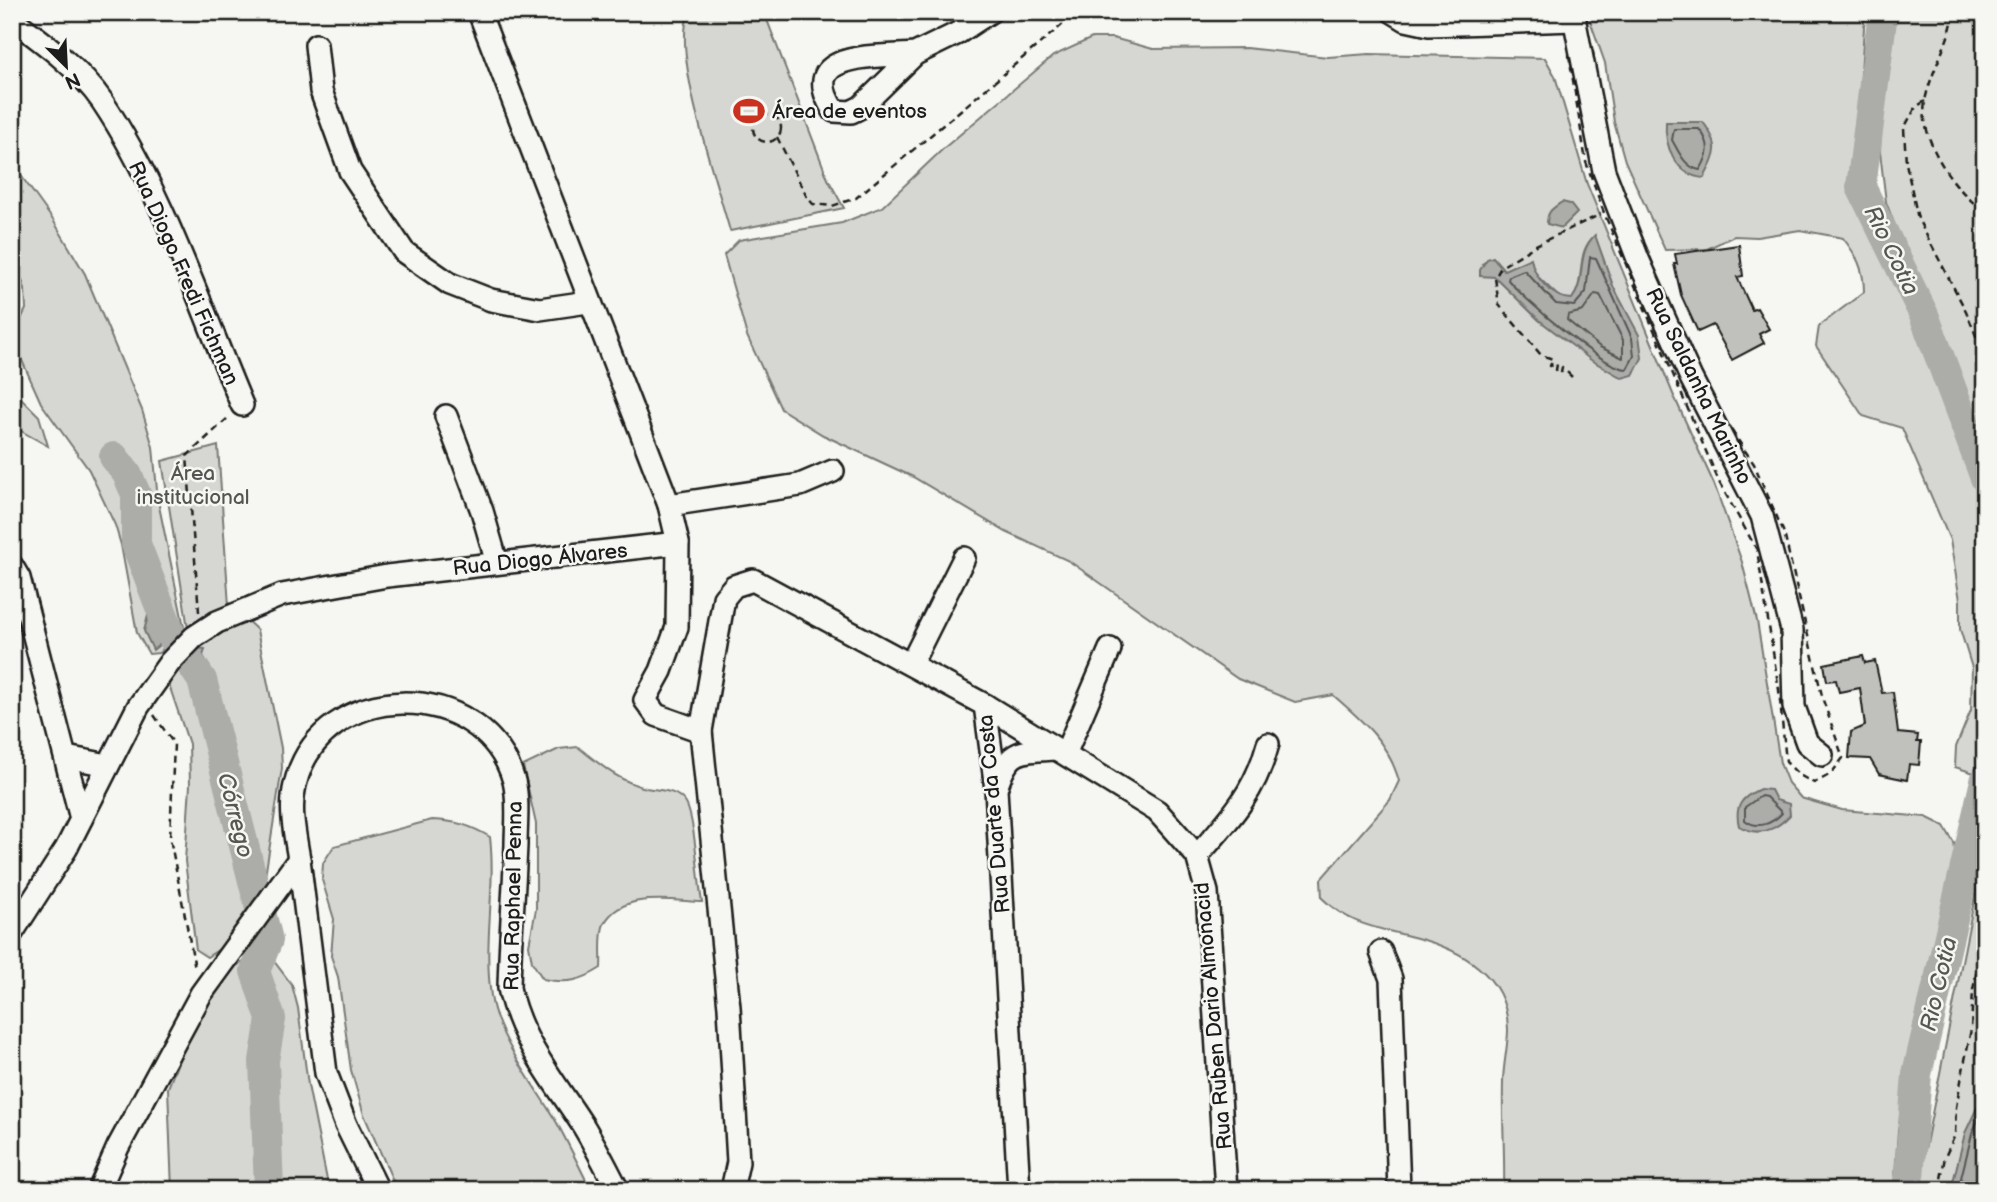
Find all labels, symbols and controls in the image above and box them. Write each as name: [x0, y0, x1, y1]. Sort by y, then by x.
north arrow: [32, 32, 102, 102]
text: N: [61, 67, 84, 94]
sports icon: Área de eventos: [732, 94, 766, 128]
place label: Área de eventos: [772, 99, 927, 124]
street label: Rua Diogo Fredi Fichman: [123, 158, 244, 389]
water label: Rio Cotia: [1857, 201, 1925, 300]
street label: Rua Saldanha Marinho: [1640, 284, 1757, 489]
park label: Área institucional: [137, 461, 249, 510]
street label: Rua Diogo Álvares: [451, 538, 629, 581]
street label: Rua Duarte da Costa: [973, 714, 1016, 914]
water label: Córrego: [211, 770, 259, 860]
street label: Rua Raphael Penna: [499, 801, 528, 991]
street label: Rua Ruben Dario Almonacid: [1189, 881, 1238, 1151]
water label: Rio Cotia: [1915, 934, 1963, 1034]

